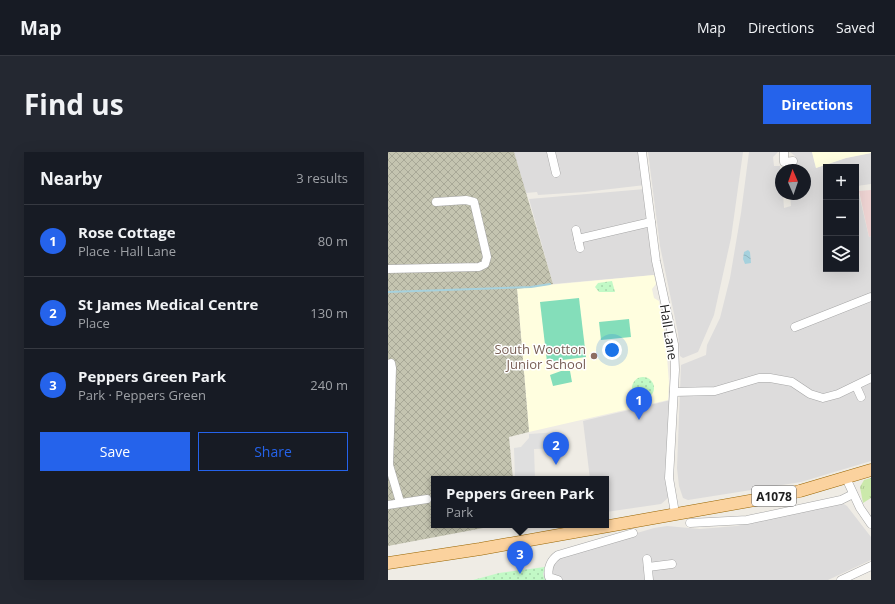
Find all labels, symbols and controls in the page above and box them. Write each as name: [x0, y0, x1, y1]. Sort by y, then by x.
text: Map: [20, 15, 61, 41]
text: Map: [697, 18, 726, 37]
text: Directions: [748, 18, 814, 37]
text: Saved: [836, 18, 875, 37]
text: Find us: [24, 85, 124, 123]
button: Directions: [763, 85, 871, 124]
north arrow: [775, 164, 811, 200]
map controls: [823, 164, 859, 272]
button: +: [823, 164, 859, 200]
text: Nearby: [40, 167, 102, 190]
text: 3 results: [296, 169, 348, 187]
button: −: [823, 200, 859, 236]
text: Rose Cottage: [78, 222, 176, 242]
text: 1: [49, 232, 57, 250]
text: 80 m: [318, 232, 348, 250]
button: layers: [823, 236, 859, 272]
text: Place · Hall Lane: [78, 242, 176, 260]
text: St James Medical Centre: [78, 294, 258, 314]
street label: Hall Lane: [656, 303, 682, 361]
text: 2: [49, 304, 57, 322]
text: 130 m: [310, 304, 348, 322]
text: Place: [78, 314, 110, 332]
place label: South Wootton Junior School: [494, 340, 586, 373]
your location: [602, 340, 622, 360]
marker: South Wootton Junior School: [589, 351, 599, 361]
text: Peppers Green Park: [78, 366, 226, 386]
text: 3: [49, 376, 57, 394]
text: 240 m: [310, 376, 348, 394]
text: Park · Peppers Green: [78, 386, 206, 404]
pin: 1: [626, 387, 652, 420]
button: Save: [40, 432, 190, 471]
button: Share: [198, 432, 348, 471]
pin: 2: [543, 432, 569, 465]
popup: [431, 476, 609, 528]
text: Peppers Green Park: [446, 483, 594, 503]
road number: A1078: [752, 486, 796, 506]
text: Park: [446, 503, 473, 521]
pin: 3: [507, 541, 533, 574]

